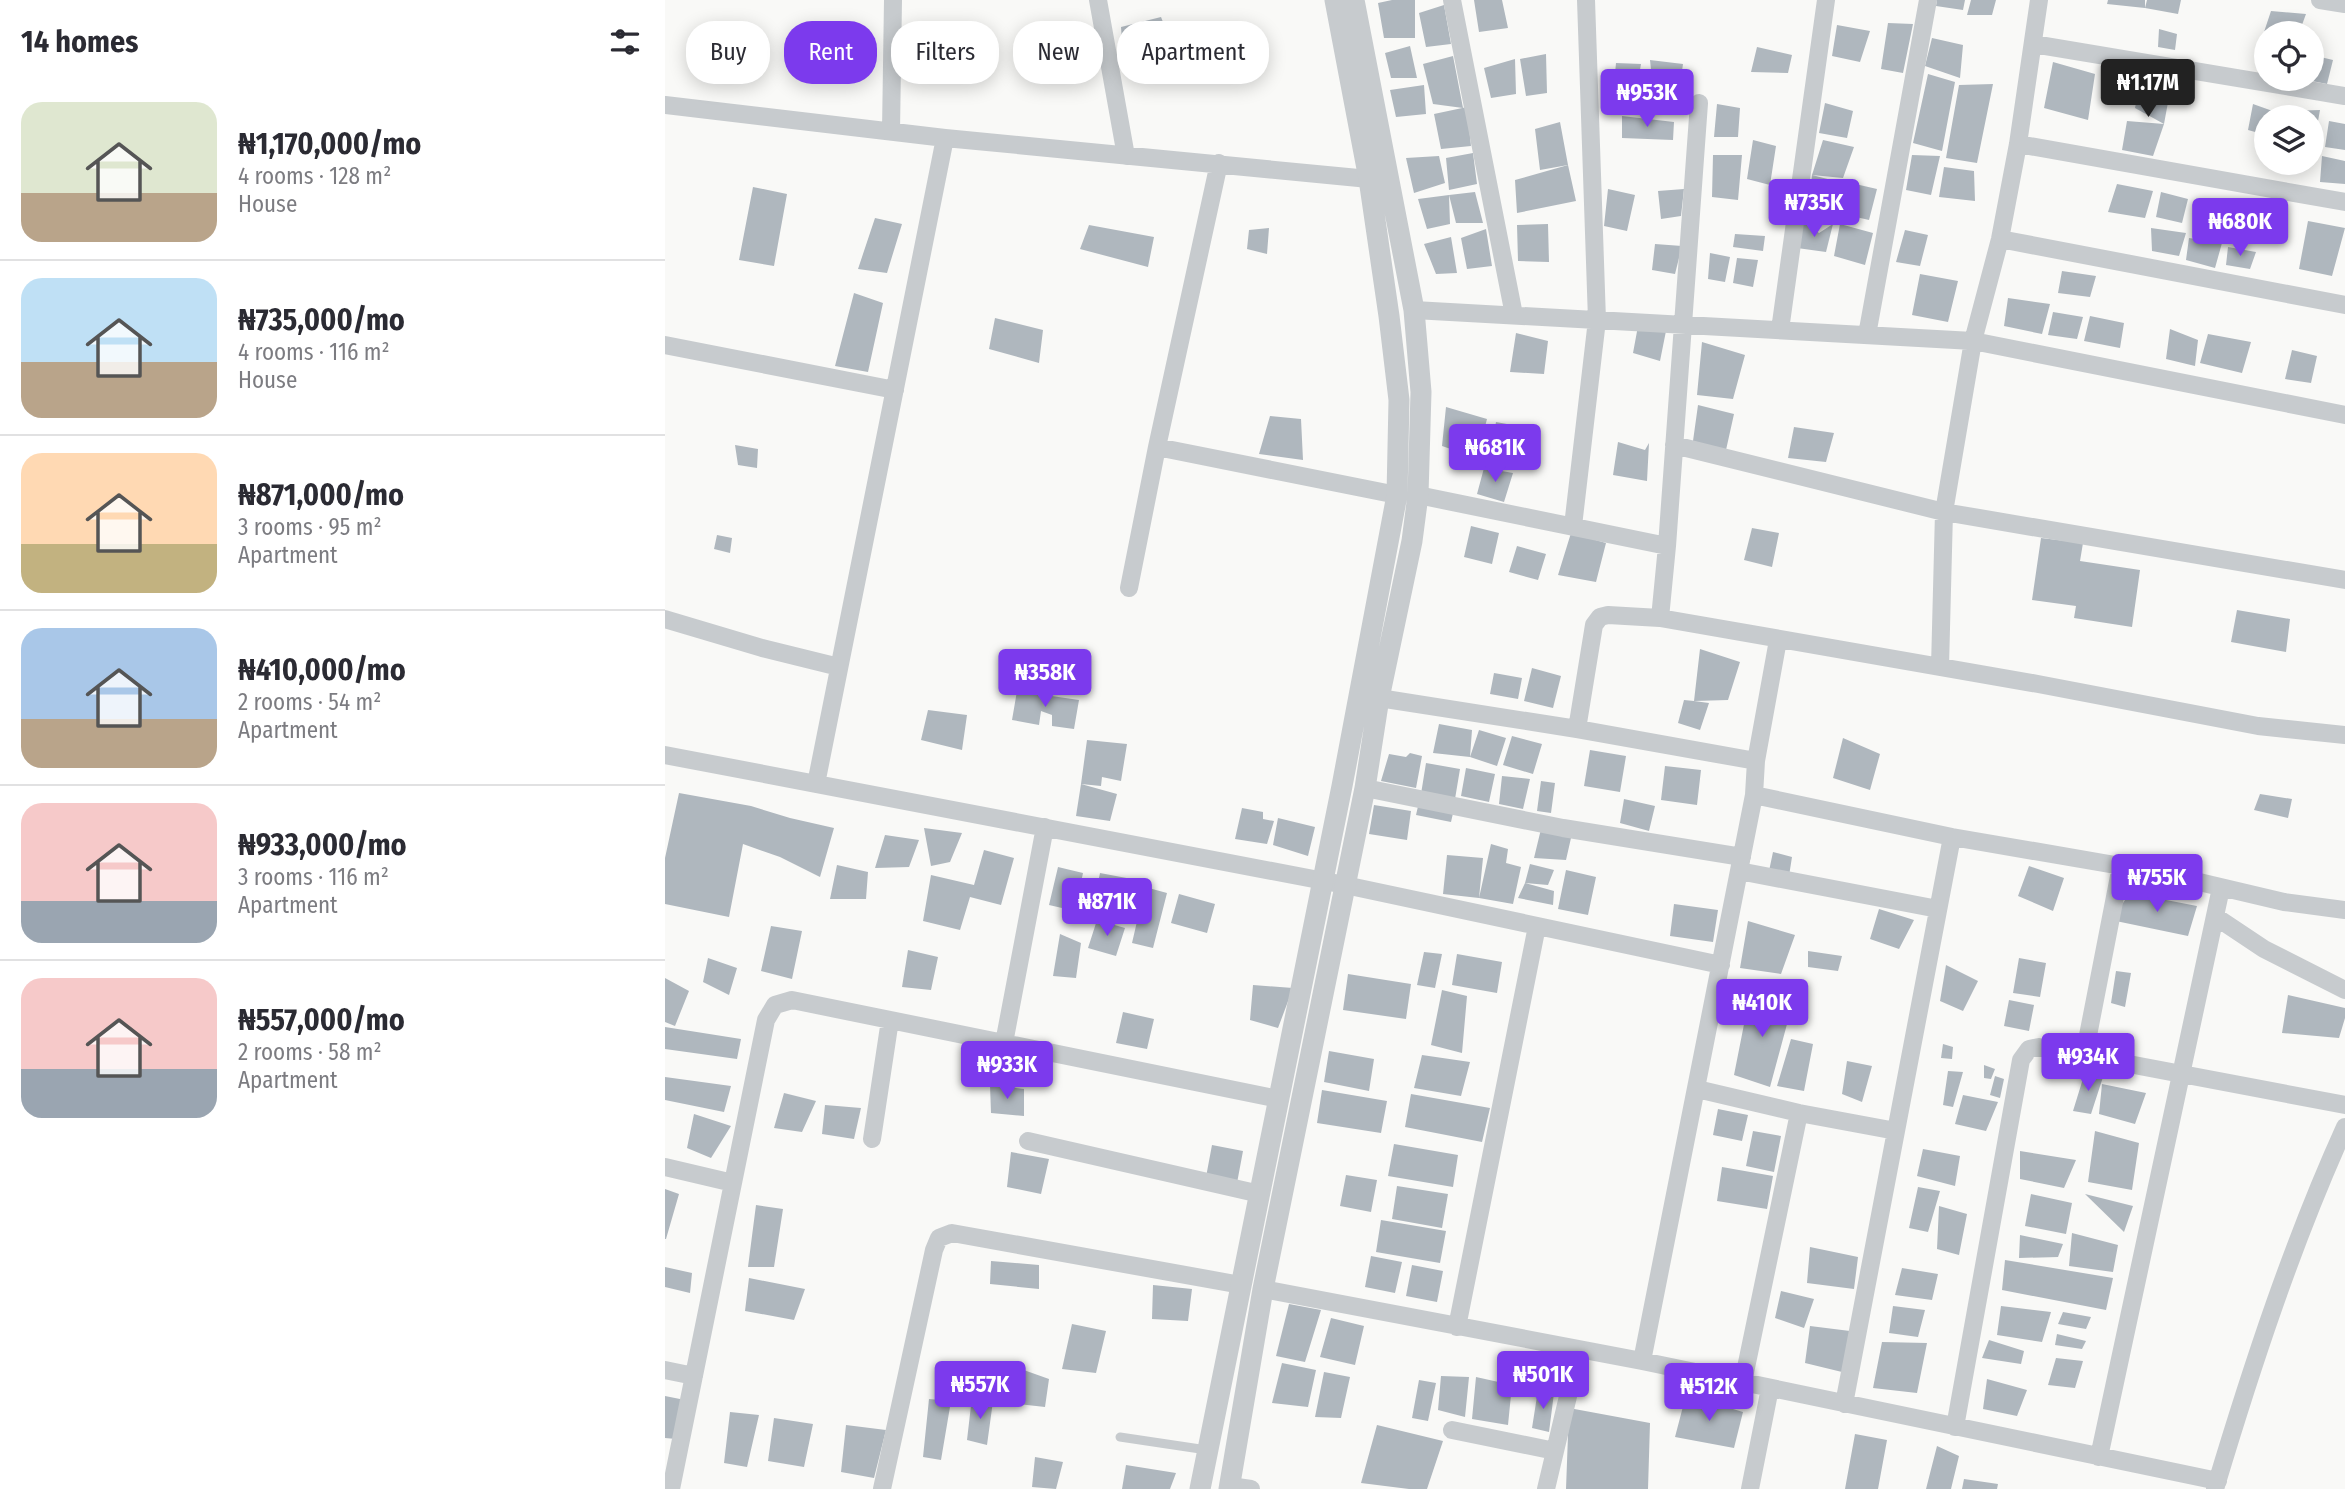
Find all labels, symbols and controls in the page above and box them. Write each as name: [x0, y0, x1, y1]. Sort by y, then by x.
chip: Buy: [686, 21, 770, 84]
chip: Rent: [784, 21, 877, 84]
chip: Filters: [891, 21, 999, 84]
chip: New: [1013, 21, 1103, 84]
chip: Apartment: [1117, 21, 1269, 84]
map controls: [2254, 21, 2324, 175]
button: locate: [2254, 21, 2324, 91]
icon: filters: [606, 23, 644, 61]
text: 14 homes: [21, 24, 138, 60]
pin: ₦1.17M: [2091, 60, 2205, 119]
text: ₦1.17M: [2117, 68, 2179, 96]
pin: ₦953K: [1598, 69, 1696, 129]
text: ₦953K: [1617, 78, 1677, 106]
button: layers: [2254, 105, 2324, 175]
text: ₦1,170,000/mo: [238, 126, 421, 162]
icon: home: [77, 130, 161, 214]
text: 4 rooms · 128 m²: [238, 162, 391, 190]
pin: ₦735K: [1765, 180, 1863, 239]
text: ₦735K: [1785, 188, 1843, 216]
text: House: [238, 190, 297, 218]
pin: ₦680K: [2191, 198, 2289, 258]
text: ₦680K: [2208, 207, 2272, 235]
text: ₦735,000/mo: [238, 302, 405, 338]
icon: home: [77, 306, 161, 390]
text: 4 rooms · 116 m²: [238, 338, 390, 366]
text: House: [238, 366, 297, 394]
pin: ₦681K: [1446, 424, 1544, 484]
text: ₦681K: [1465, 433, 1525, 461]
text: ₦871,000/mo: [238, 477, 404, 513]
icon: home: [77, 481, 161, 565]
text: 3 rooms · 95 m²: [238, 513, 382, 541]
text: Apartment: [238, 541, 338, 569]
pin: ₦358K: [996, 650, 1094, 709]
text: ₦410,000/mo: [238, 652, 406, 688]
icon: home: [77, 656, 161, 740]
text: ₦358K: [1014, 658, 1076, 686]
text: 2 rooms · 54 m²: [238, 688, 381, 716]
text: Apartment: [238, 716, 338, 744]
text: ₦933,000/mo: [238, 827, 407, 863]
icon: home: [77, 831, 161, 915]
pin: ₦755K: [2108, 855, 2206, 914]
text: 3 rooms · 116 m²: [238, 863, 389, 891]
text: ₦755K: [2128, 863, 2186, 891]
pin: ₦871K: [1058, 878, 1156, 938]
text: ₦871K: [1078, 887, 1136, 915]
text: Apartment: [238, 891, 338, 919]
pin: ₦410K: [1713, 979, 1811, 1039]
text: ₦410K: [1732, 988, 1792, 1016]
text: ₦557,000/mo: [238, 1002, 405, 1038]
icon: home: [77, 1006, 161, 1090]
pin: ₦934K: [2039, 1034, 2137, 1093]
text: 2 rooms · 58 m²: [238, 1038, 382, 1066]
pin: ₦933K: [958, 1042, 1056, 1101]
text: ₦934K: [2057, 1042, 2119, 1070]
text: ₦933K: [977, 1050, 1037, 1078]
text: Apartment: [238, 1066, 338, 1094]
pin: ₦501K: [1494, 1352, 1592, 1411]
text: ₦501K: [1513, 1360, 1573, 1388]
pin: ₦557K: [931, 1362, 1029, 1421]
pin: ₦512K: [1660, 1364, 1758, 1423]
text: ₦557K: [951, 1370, 1009, 1398]
text: ₦512K: [1680, 1372, 1738, 1400]

